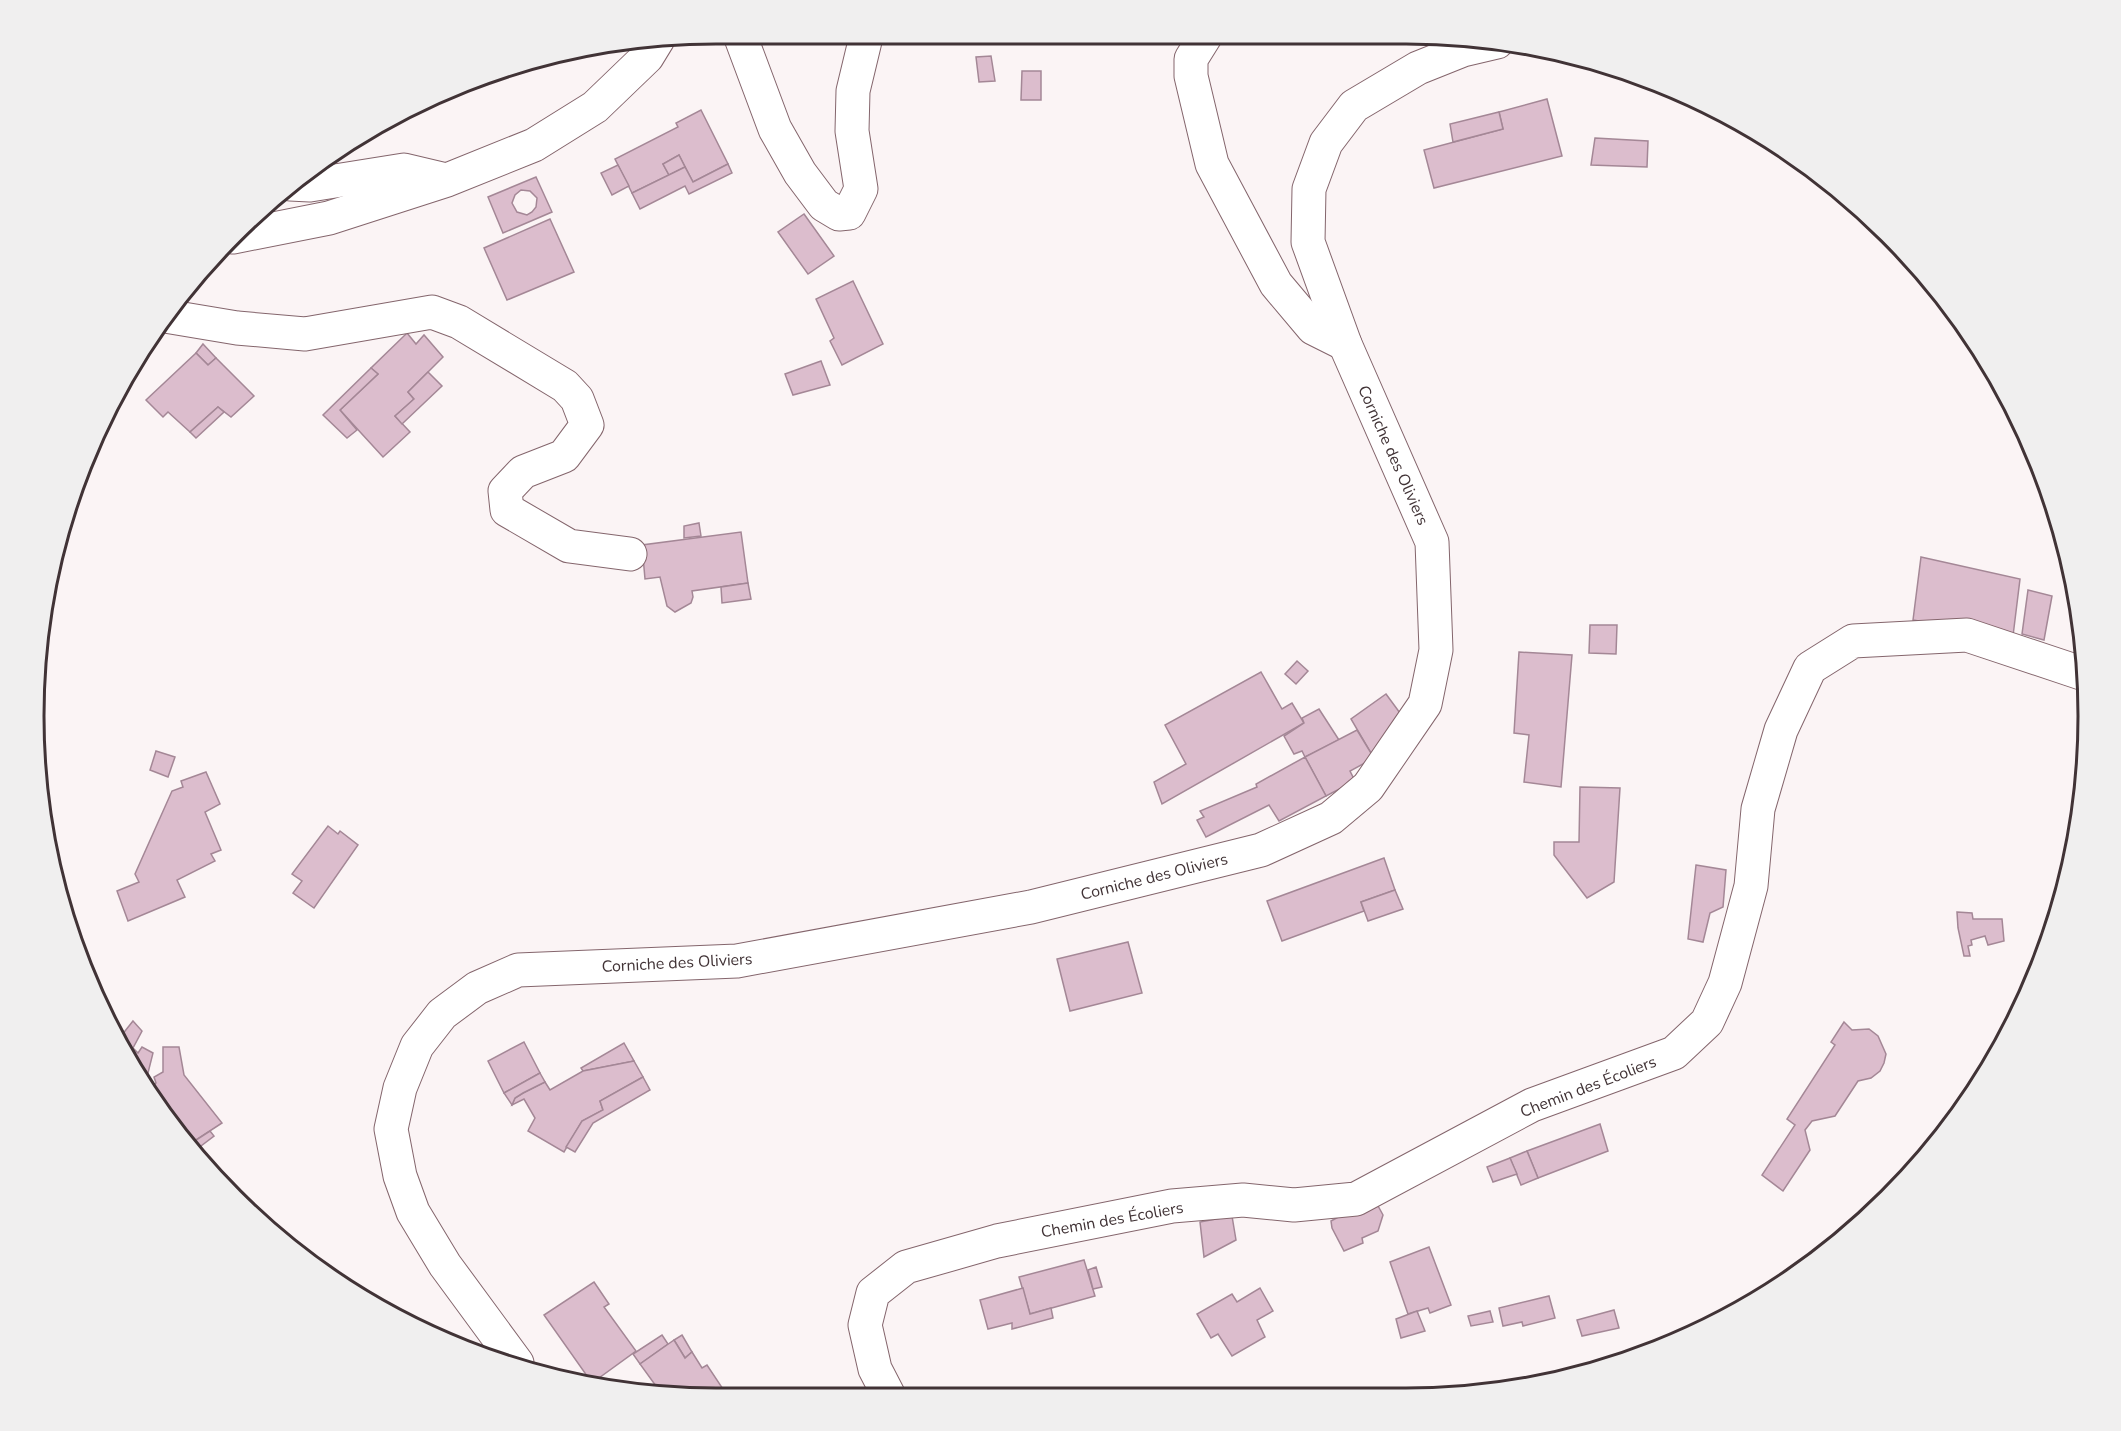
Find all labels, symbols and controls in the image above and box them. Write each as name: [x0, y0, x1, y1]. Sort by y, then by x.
street label: Corniche des Oliviers: [1352, 382, 1434, 529]
street label: Corniche des Oliviers: [1078, 848, 1230, 906]
street label: Corniche des Oliviers: [601, 948, 753, 978]
street label: Chemin des Écoliers: [1517, 1051, 1660, 1123]
street label: Chemin des Écoliers: [1039, 1197, 1185, 1243]

